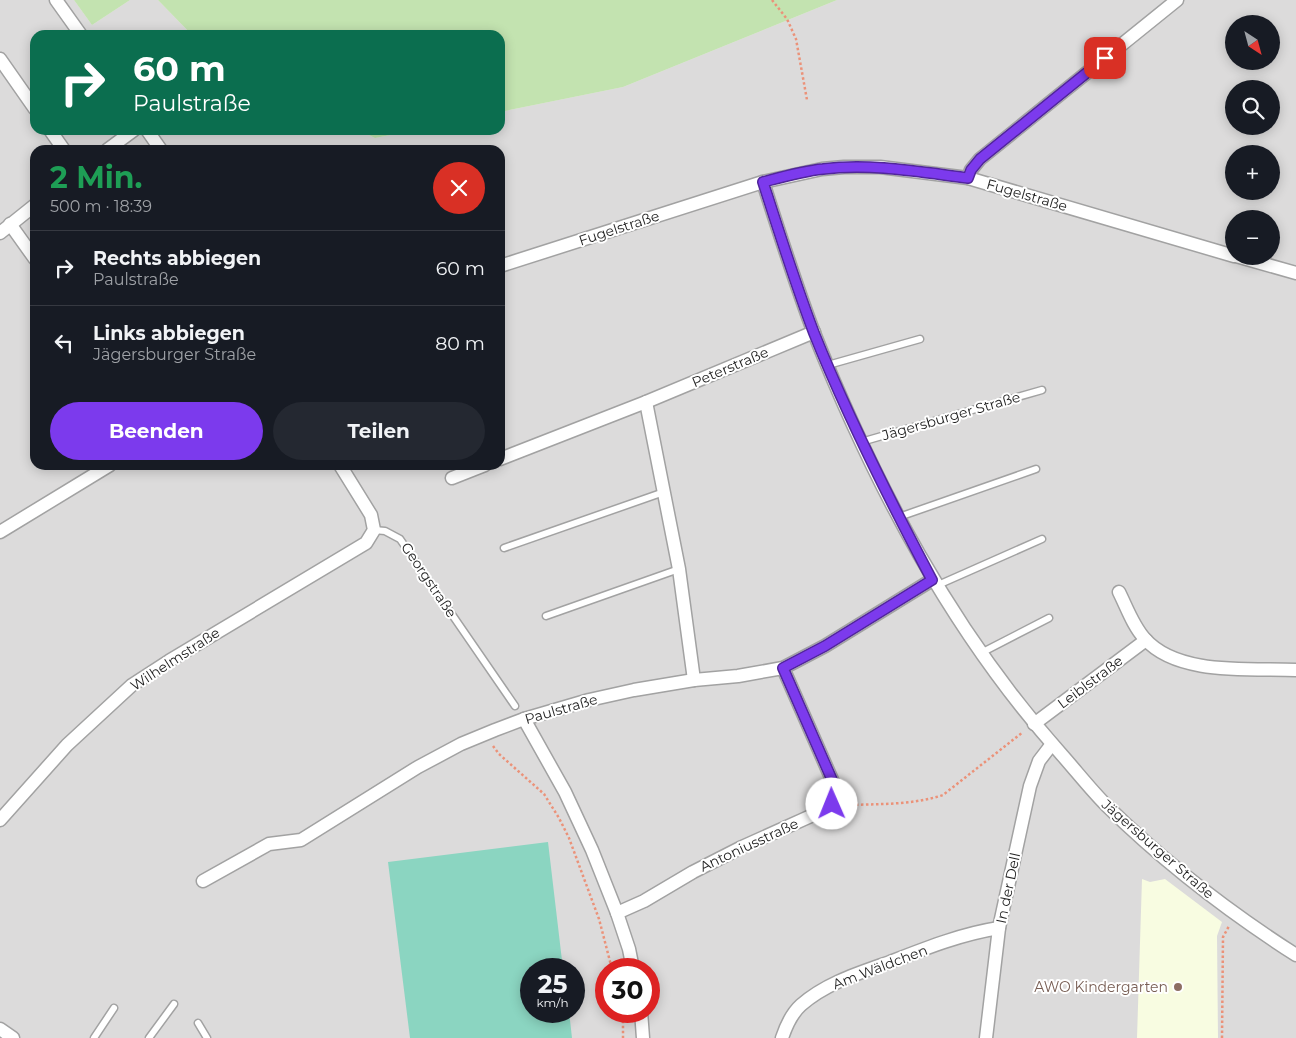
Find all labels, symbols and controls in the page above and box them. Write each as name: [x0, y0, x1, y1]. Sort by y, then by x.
north arrow: [1225, 15, 1280, 70]
map controls: [1225, 15, 1280, 265]
pin: [1084, 37, 1126, 79]
icon: arrive: [1091, 44, 1119, 72]
text: 60 m: [133, 47, 226, 90]
icon: right: [50, 50, 115, 115]
button: search: [1225, 80, 1280, 135]
text: Paulstraße: [133, 90, 251, 117]
button: +: [1225, 145, 1280, 200]
text: 2 Min.: [50, 159, 142, 196]
button: close: [433, 162, 485, 214]
street label: Fugelstraße: [984, 175, 1070, 215]
text: 500 m · 18:39: [50, 197, 152, 216]
street label: Fugelstraße: [577, 207, 661, 249]
button: −: [1225, 210, 1280, 265]
text: Rechts abbiegen: [93, 247, 261, 270]
icon: right: [50, 254, 78, 282]
text: 60 m: [436, 257, 485, 280]
text: Paulstraße: [93, 270, 179, 289]
text: Links abbiegen: [93, 322, 245, 345]
icon: left: [50, 329, 78, 357]
text: 80 m: [435, 332, 485, 355]
street label: Peterstraße: [689, 343, 771, 391]
text: Jägersburger Straße: [93, 345, 256, 364]
street label: Jägersburger Straße: [879, 388, 1022, 445]
button: Beenden: [50, 402, 263, 460]
button: Teilen: [273, 402, 485, 460]
street label: Georgstraße: [397, 539, 461, 621]
street label: Wilhelmstraße: [127, 623, 223, 695]
street label: Leiblstraße: [1054, 652, 1126, 712]
street label: Paulstraße: [523, 690, 599, 728]
position arrow: [805, 777, 857, 829]
street label: Jägersburger Straße: [1097, 795, 1218, 903]
street label: Antoniusstraße: [697, 814, 801, 876]
street label: In der Dell: [992, 851, 1024, 925]
street label: Am Wäldchen: [830, 941, 930, 993]
speed limit sign: 30: [595, 958, 660, 1023]
text: 25: [538, 969, 567, 999]
place label: AWO Kindergarten: [1034, 978, 1168, 996]
marker: AWO Kindergarten: [1172, 981, 1184, 993]
text: km/h: [536, 995, 569, 1010]

